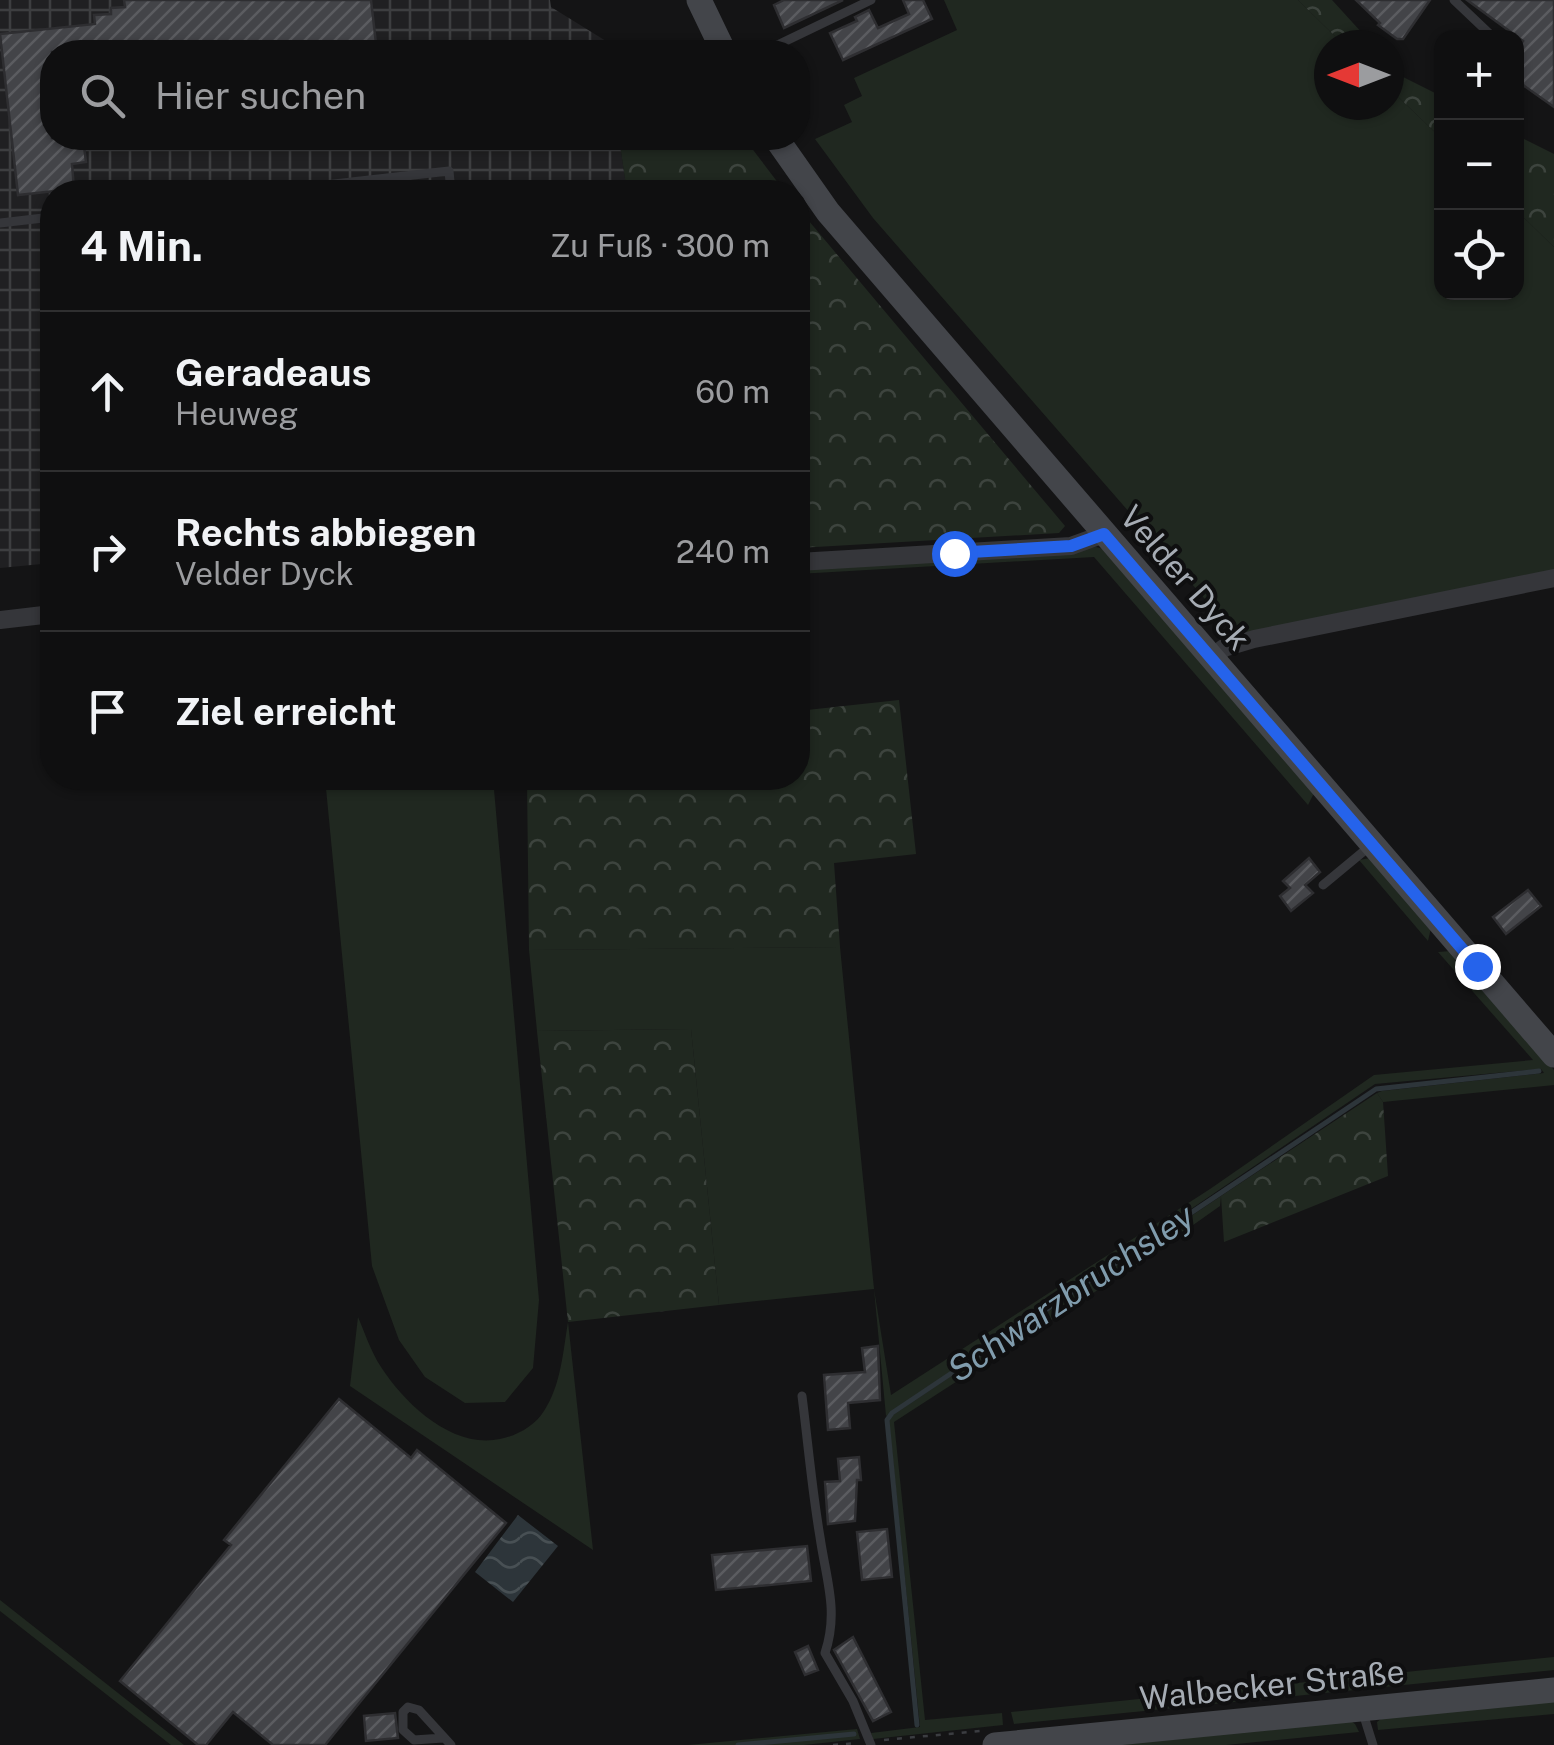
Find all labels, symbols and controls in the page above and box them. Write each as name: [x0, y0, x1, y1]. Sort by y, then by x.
north arrow: [1314, 30, 1404, 120]
map controls: [1434, 30, 1524, 300]
button: +: [1434, 30, 1524, 120]
search box: [40, 40, 810, 150]
icon: search: [75, 68, 130, 123]
text: Hier suchen: [155, 73, 366, 118]
button: −: [1434, 120, 1524, 210]
button: locate: [1434, 210, 1524, 300]
text: 4 Min.: [80, 221, 203, 270]
text: Zu Fuß · 300 m: [550, 227, 770, 264]
text: Geradeaus: [175, 350, 372, 395]
icon: ahead: [80, 364, 135, 419]
text: 60 m: [695, 373, 770, 410]
text: Heuweg: [175, 395, 299, 432]
street label: Velder Dyck: [1113, 498, 1258, 657]
text: Rechts abbiegen: [175, 510, 477, 555]
icon: right: [80, 524, 135, 579]
route start: [932, 531, 978, 577]
text: 240 m: [676, 533, 770, 570]
text: Velder Dyck: [175, 555, 354, 592]
icon: arrive: [80, 684, 135, 739]
text: Ziel erreicht: [175, 689, 397, 734]
route end: [1455, 944, 1501, 990]
water label: Schwarzbruchsley: [940, 1194, 1203, 1390]
street label: Walbecker Straße: [1138, 1652, 1406, 1717]

